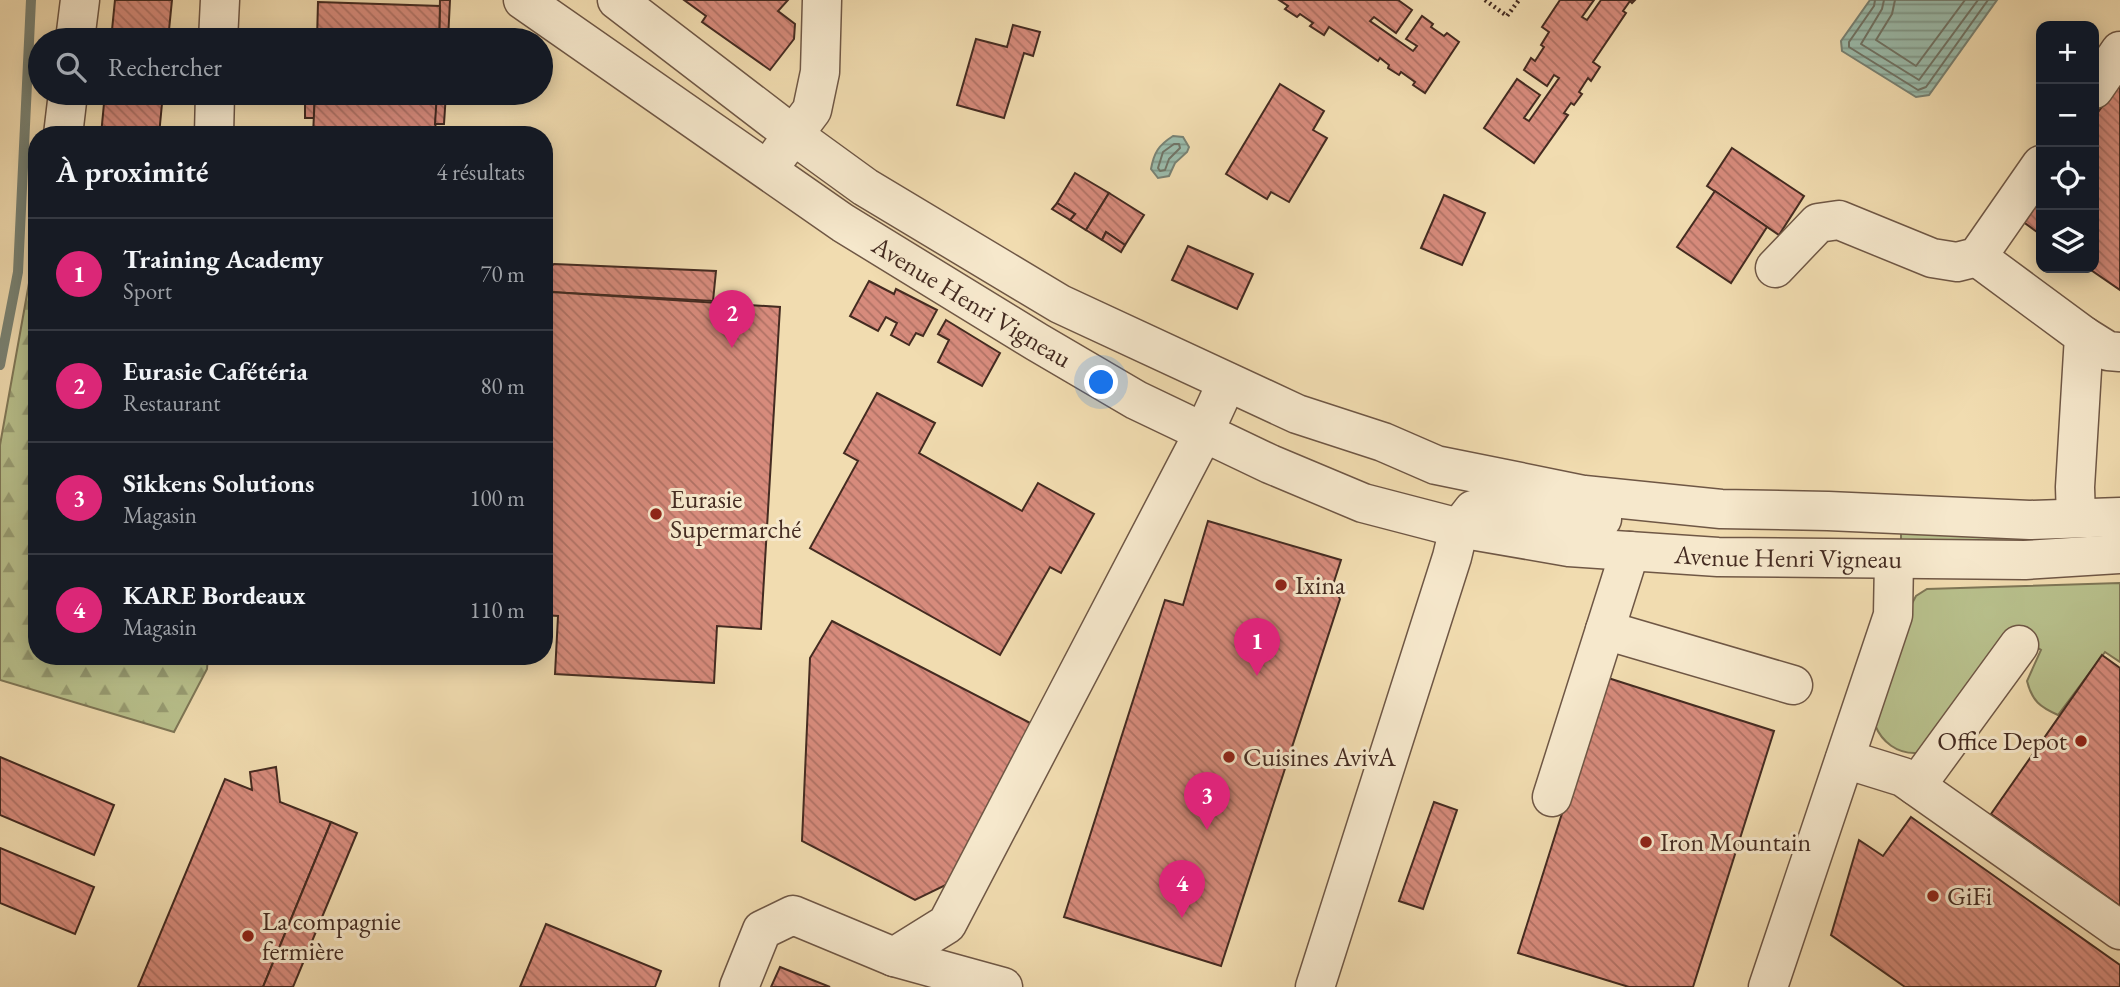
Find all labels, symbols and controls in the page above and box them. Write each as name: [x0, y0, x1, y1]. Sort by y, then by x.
map controls: [2036, 21, 2099, 273]
button: +: [2036, 21, 2099, 84]
search box: [28, 28, 553, 105]
icon: search: [52, 48, 90, 86]
text: Rechercher: [108, 50, 222, 84]
button: −: [2036, 84, 2099, 147]
button: locate: [2036, 147, 2099, 210]
text: À proximité: [56, 152, 208, 191]
text: 4 résultats: [437, 157, 525, 187]
button: layers: [2036, 210, 2099, 273]
street label: Avenue Henri Vigneau: [865, 227, 1078, 376]
text: Training Academy: [123, 242, 323, 276]
text: 1: [73, 259, 85, 289]
text: 70 m: [480, 259, 525, 289]
text: Sport: [123, 276, 172, 306]
pin: 2: [709, 290, 755, 348]
text: Eurasie Cafétéria: [123, 354, 308, 388]
your location: [1084, 365, 1118, 399]
text: 2: [73, 371, 85, 401]
text: 80 m: [480, 371, 525, 401]
text: Restaurant: [123, 388, 221, 418]
text: Sikkens Solutions: [123, 466, 314, 500]
place label: Eurasie Supermarché: [670, 482, 802, 546]
text: 3: [73, 483, 85, 513]
text: 100 m: [469, 483, 525, 513]
text: Magasin: [123, 500, 197, 530]
marker: Eurasie Supermarché: [648, 506, 664, 522]
street label: Avenue Henri Vigneau: [1672, 537, 1902, 576]
place label: Ixina: [1295, 568, 1346, 602]
marker: Ixina: [1273, 577, 1289, 593]
text: KARE Bordeaux: [123, 578, 306, 612]
text: 4: [73, 595, 85, 625]
text: 110 m: [469, 595, 525, 625]
text: Magasin: [123, 612, 197, 642]
pin: 1: [1234, 618, 1280, 676]
place label: Office Depot: [1937, 724, 2067, 758]
marker: Office Depot: [2073, 733, 2089, 749]
place label: Cuisines AvivA: [1243, 740, 1397, 774]
marker: Cuisines AvivA: [1221, 749, 1237, 765]
pin: 3: [1184, 772, 1230, 830]
place label: Iron Mountain: [1660, 825, 1811, 859]
marker: Iron Mountain: [1638, 834, 1654, 850]
pin: 4: [1159, 860, 1205, 918]
place label: GiFi: [1947, 879, 1992, 913]
marker: GiFi: [1925, 888, 1941, 904]
place label: La compagnie fermière: [262, 904, 401, 968]
marker: La compagnie fermière: [240, 928, 256, 944]

